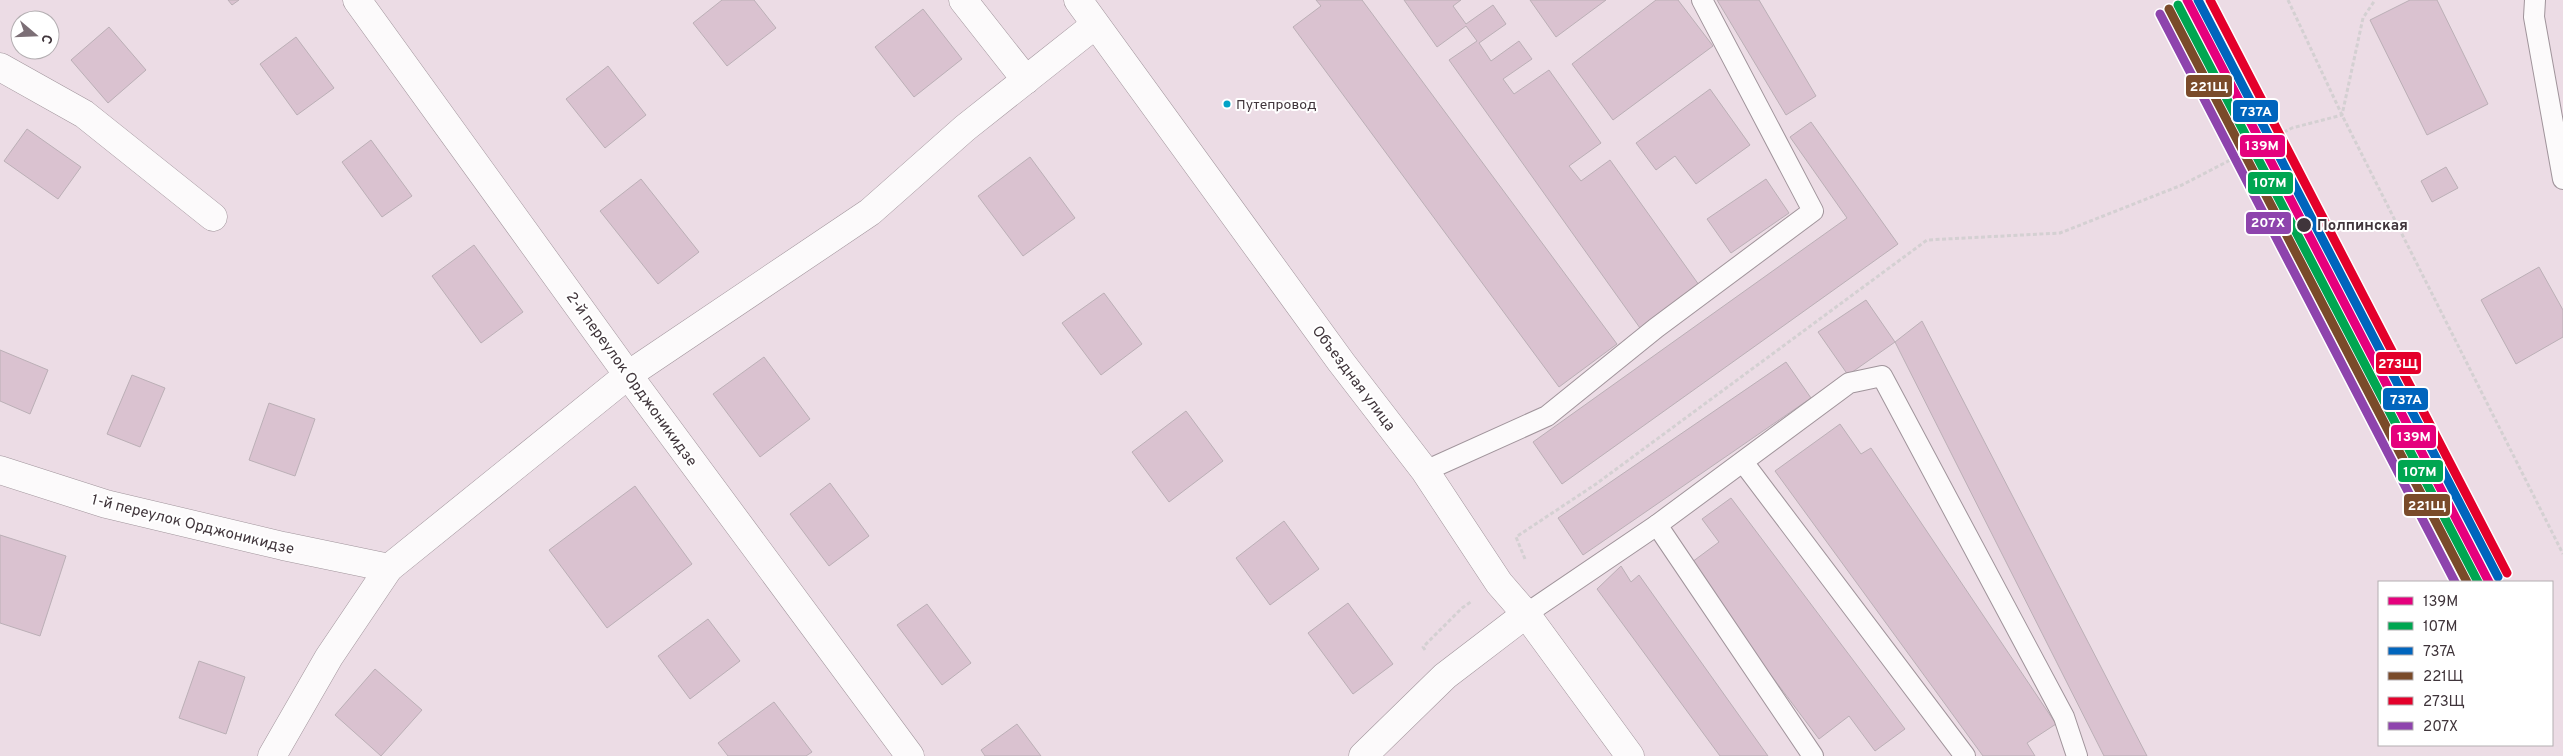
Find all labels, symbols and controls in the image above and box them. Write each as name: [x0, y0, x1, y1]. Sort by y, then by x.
north arrow: [10, 10, 60, 60]
text: С: [36, 32, 55, 46]
line badge: 221Щ: [2185, 74, 2233, 98]
text: 221Щ: [2190, 79, 2228, 96]
place label: Путепровод: [1236, 97, 1316, 114]
marker: Путепровод: [1222, 99, 1232, 109]
line badge: 737А: [2232, 99, 2279, 123]
text: 737А: [2240, 104, 2272, 121]
line badge: 139М: [2239, 134, 2286, 158]
text: 139М: [2245, 138, 2279, 155]
line badge: 107М: [2247, 171, 2294, 195]
text: 107М: [2253, 175, 2287, 192]
line badge: 207Х: [2245, 211, 2292, 235]
text: 207Х: [2251, 215, 2285, 232]
marker: Полпинская: [2295, 216, 2313, 234]
place label: Полпинская: [2317, 217, 2408, 236]
street label: 2-й переулок Орджоникидзе: [561, 289, 700, 471]
street label: Объездная улица: [1307, 322, 1399, 435]
line badge: 273Щ: [2375, 351, 2422, 375]
text: 273Щ: [2378, 356, 2418, 373]
line badge: 737А: [2382, 387, 2429, 411]
text: 737А: [2390, 392, 2422, 409]
line badge: 139М: [2390, 424, 2437, 449]
text: 139М: [2397, 429, 2431, 446]
line badge: 107М: [2397, 459, 2444, 483]
text: 107М: [2403, 464, 2437, 481]
street label: 1-й переулок Орджоникидзе: [89, 491, 296, 560]
line badge: 221Щ: [2403, 493, 2451, 517]
text: 221Щ: [2408, 498, 2446, 515]
legend: [2378, 581, 2553, 746]
text: 139М: [2423, 593, 2458, 612]
text: 107М: [2423, 618, 2458, 637]
text: 737А: [2423, 643, 2456, 662]
text: 221Щ: [2423, 668, 2463, 687]
text: 273Щ: [2423, 693, 2465, 712]
text: 207Х: [2423, 718, 2458, 737]

